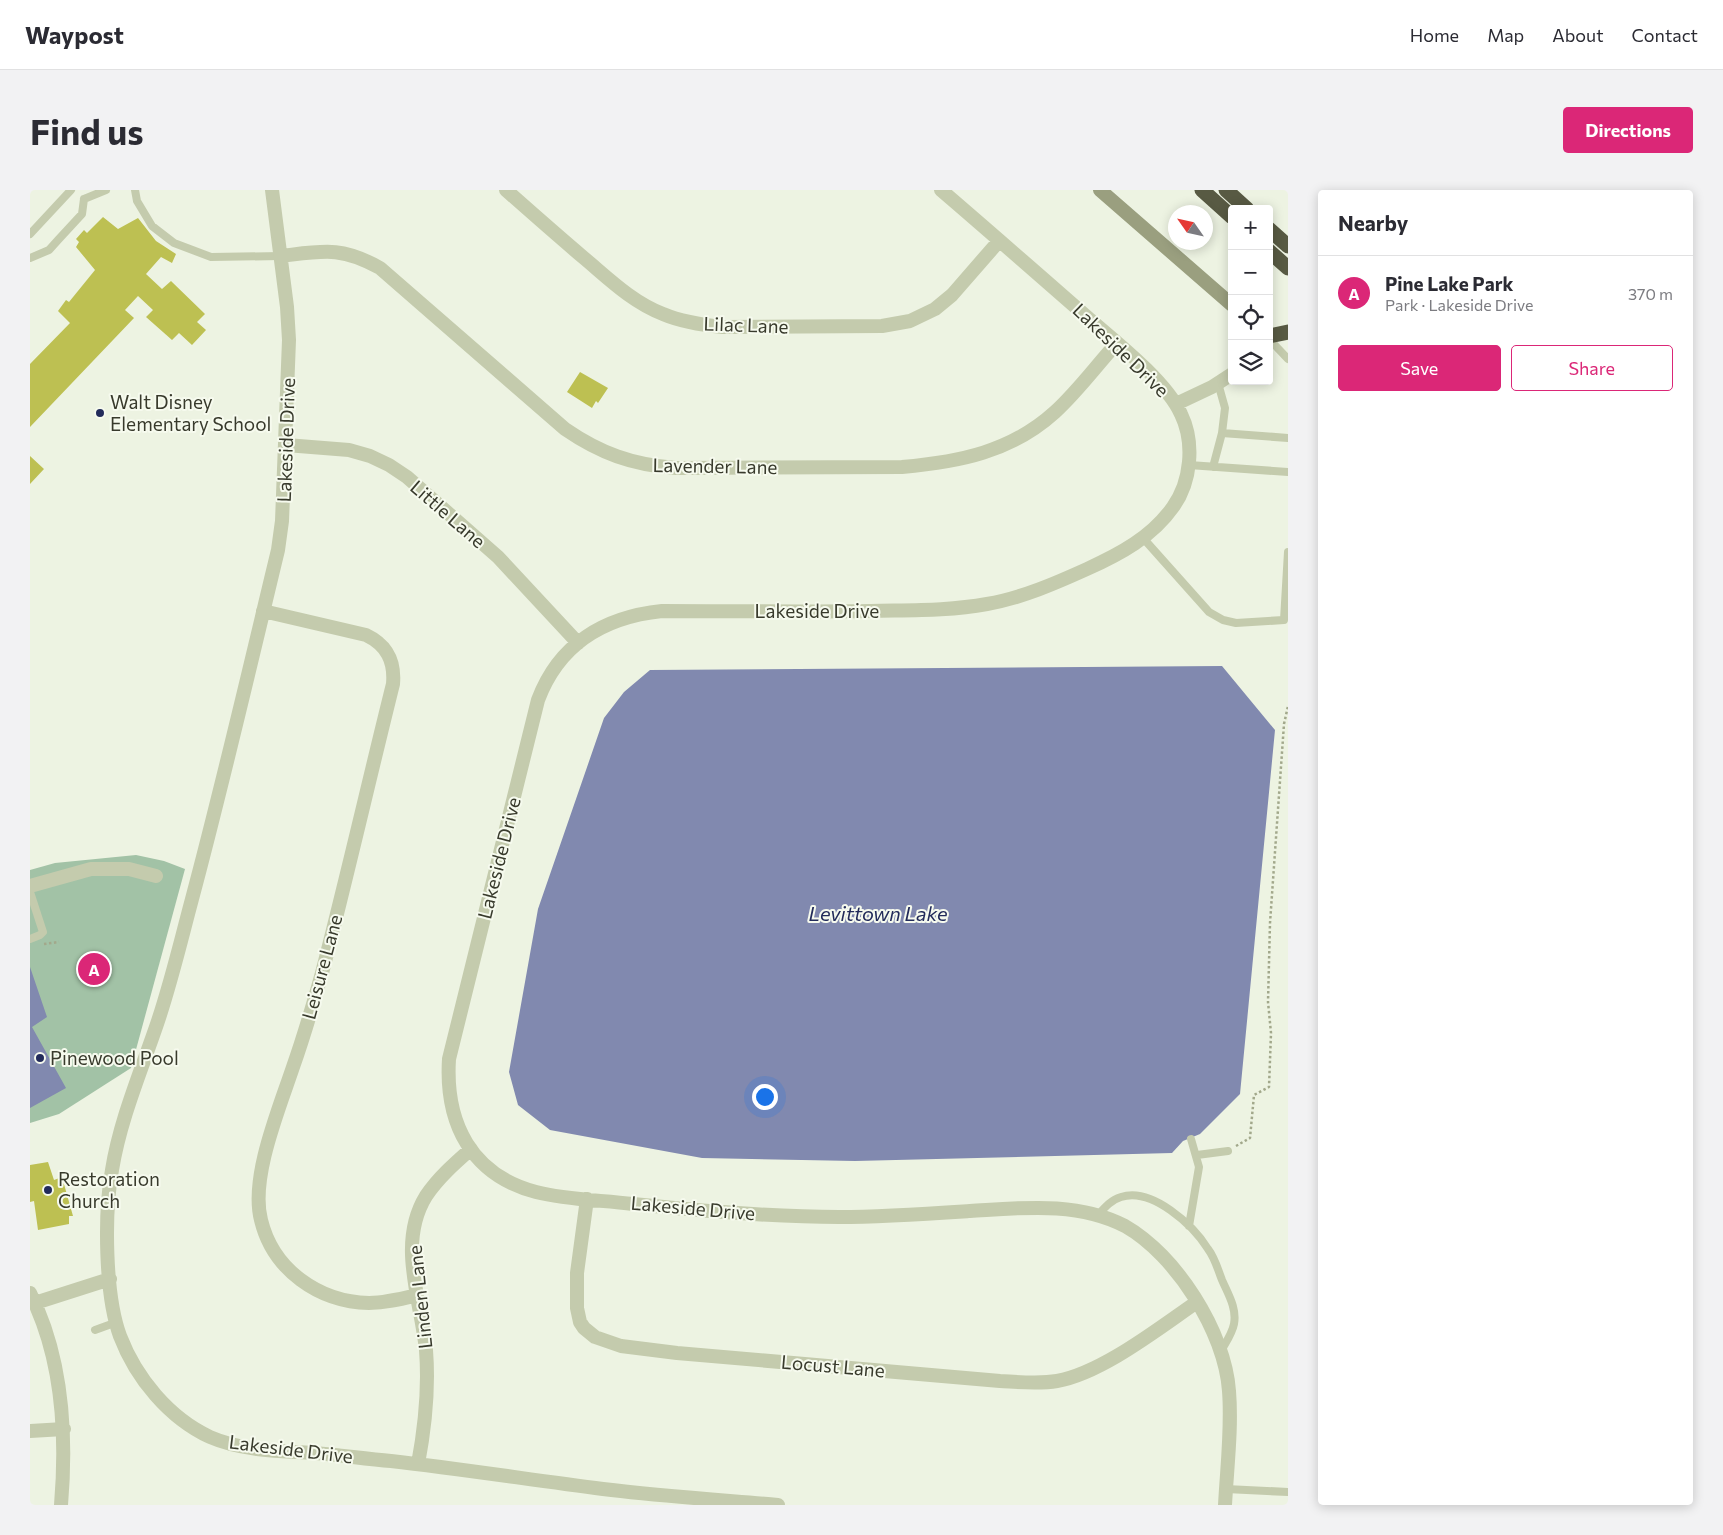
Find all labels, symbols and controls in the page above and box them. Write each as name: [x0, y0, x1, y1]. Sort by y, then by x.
text: Waypost: [25, 20, 124, 49]
text: Home: [1410, 24, 1459, 46]
text: Map: [1487, 24, 1524, 46]
text: About: [1552, 24, 1604, 46]
text: Contact: [1632, 24, 1698, 46]
button: Directions: [1563, 107, 1693, 153]
text: Find us: [30, 109, 144, 152]
north arrow: [1168, 205, 1213, 250]
map controls: [1228, 205, 1273, 385]
button: +: [1228, 205, 1273, 250]
text: Nearby: [1338, 210, 1408, 235]
button: −: [1228, 250, 1273, 295]
text: Pine Lake Park: [1385, 272, 1513, 295]
text: A: [1348, 284, 1360, 303]
text: 370 m: [1628, 284, 1673, 303]
button: locate: [1228, 295, 1273, 340]
text: Park · Lakeside Drive: [1385, 295, 1533, 314]
street label: Lakeside Drive: [1068, 298, 1174, 401]
street label: Lilac Lane: [703, 312, 789, 337]
button: layers: [1228, 340, 1273, 385]
button: Save: [1338, 345, 1501, 391]
button: Share: [1511, 345, 1673, 391]
street label: Lakeside Drive: [272, 377, 299, 503]
place label: Walt Disney Elementary School: [110, 390, 271, 435]
marker: Walt Disney Elementary School: [94, 407, 106, 419]
street label: Lavender Lane: [652, 453, 778, 478]
street label: Little Lane: [406, 475, 490, 552]
street label: Lakeside Drive: [755, 599, 879, 622]
street label: Lakeside Drive: [472, 795, 525, 921]
water label: Levittown Lake: [809, 901, 948, 925]
street label: Leisure Lane: [296, 912, 347, 1022]
pin: A: [78, 950, 110, 988]
place label: Pinewood Pool: [50, 1046, 179, 1069]
marker: Pinewood Pool: [34, 1052, 46, 1064]
your location: [752, 1084, 778, 1110]
place label: Restoration Church: [58, 1167, 160, 1212]
marker: Restoration Church: [42, 1184, 54, 1196]
street label: Lakeside Drive: [630, 1191, 756, 1224]
street label: Linden Lane: [403, 1244, 436, 1350]
street label: Locust Lane: [780, 1350, 886, 1381]
street label: Lakeside Drive: [228, 1429, 354, 1468]

